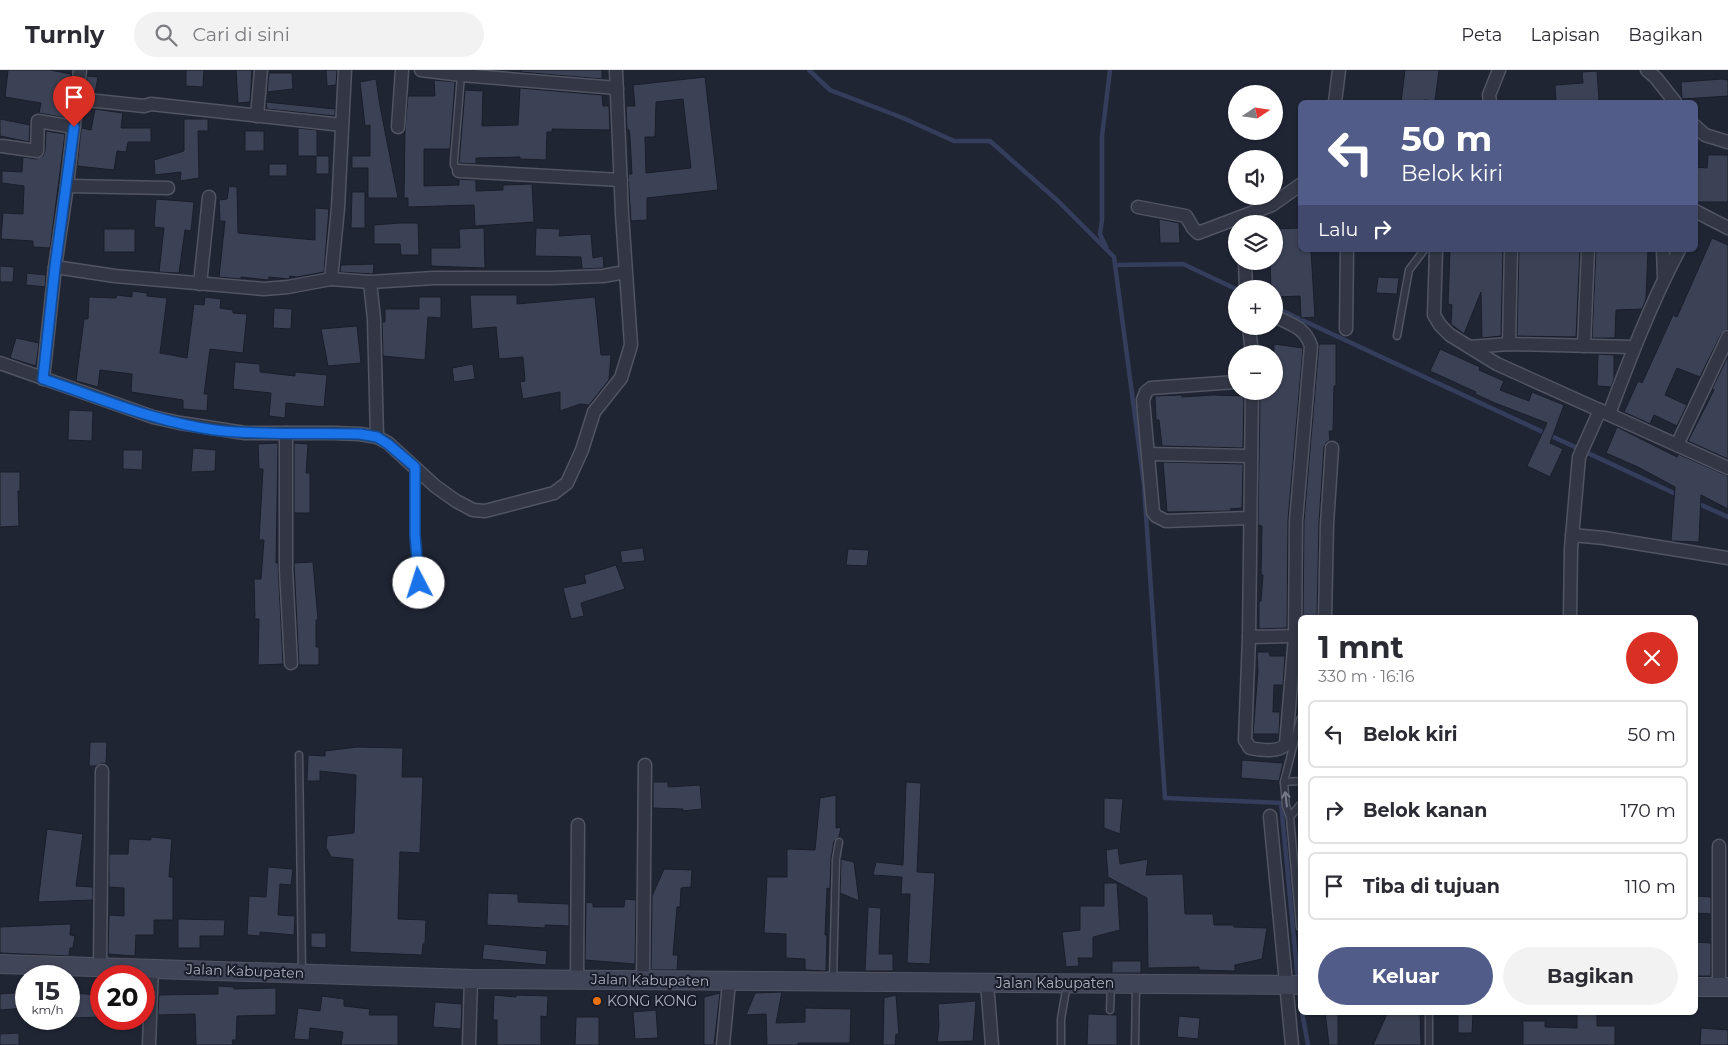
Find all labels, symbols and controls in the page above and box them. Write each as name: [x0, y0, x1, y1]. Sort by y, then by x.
search box: [134, 12, 484, 57]
text: Turnly: [25, 20, 104, 49]
icon: search: [152, 21, 180, 49]
text: Cari di sini: [192, 23, 290, 46]
text: Peta: [1461, 24, 1502, 46]
text: Lapisan: [1530, 24, 1600, 46]
text: Bagikan: [1628, 24, 1703, 46]
pin: [53, 76, 95, 127]
icon: arrive: [60, 83, 88, 111]
north arrow: [1228, 85, 1282, 140]
map controls: [1228, 85, 1283, 400]
text: 50 m: [1401, 117, 1492, 160]
icon: left: [1318, 120, 1383, 185]
button: sound: [1228, 150, 1283, 205]
text: Belok kiri: [1401, 160, 1503, 187]
button: layers: [1228, 215, 1283, 270]
icon: right: [1368, 215, 1396, 243]
text: Lalu: [1318, 218, 1358, 241]
button: +: [1228, 280, 1283, 335]
button: −: [1228, 345, 1283, 400]
position arrow: [392, 556, 444, 608]
text: 1 mnt: [1318, 629, 1404, 666]
button: close: [1626, 632, 1678, 684]
text: 330 m · 16:16: [1318, 667, 1415, 686]
icon: left: [1320, 720, 1348, 748]
text: Belok kiri: [1363, 723, 1458, 746]
text: 50 m: [1628, 723, 1676, 746]
one-way arrow: [1281, 792, 1291, 808]
icon: right: [1320, 796, 1348, 824]
text: Belok kanan: [1363, 799, 1487, 822]
text: 170 m: [1621, 799, 1676, 822]
icon: arrive: [1320, 872, 1348, 900]
text: Tiba di tujuan: [1363, 875, 1500, 898]
text: 110 m: [1625, 875, 1676, 898]
button: Keluar: [1318, 947, 1493, 1005]
button: Bagikan: [1503, 947, 1678, 1005]
street label: Jalan Kabupaten: [185, 960, 304, 982]
speed limit sign: 20: [90, 965, 155, 1030]
street label: Jalan Kabupaten: [590, 970, 709, 990]
street label: Jalan Kabupaten: [995, 974, 1114, 992]
text: 15: [35, 976, 60, 1006]
place label: KONG KONG: [607, 992, 697, 1010]
marker: KONG KONG: [591, 995, 603, 1007]
text: km/h: [31, 1002, 64, 1017]

